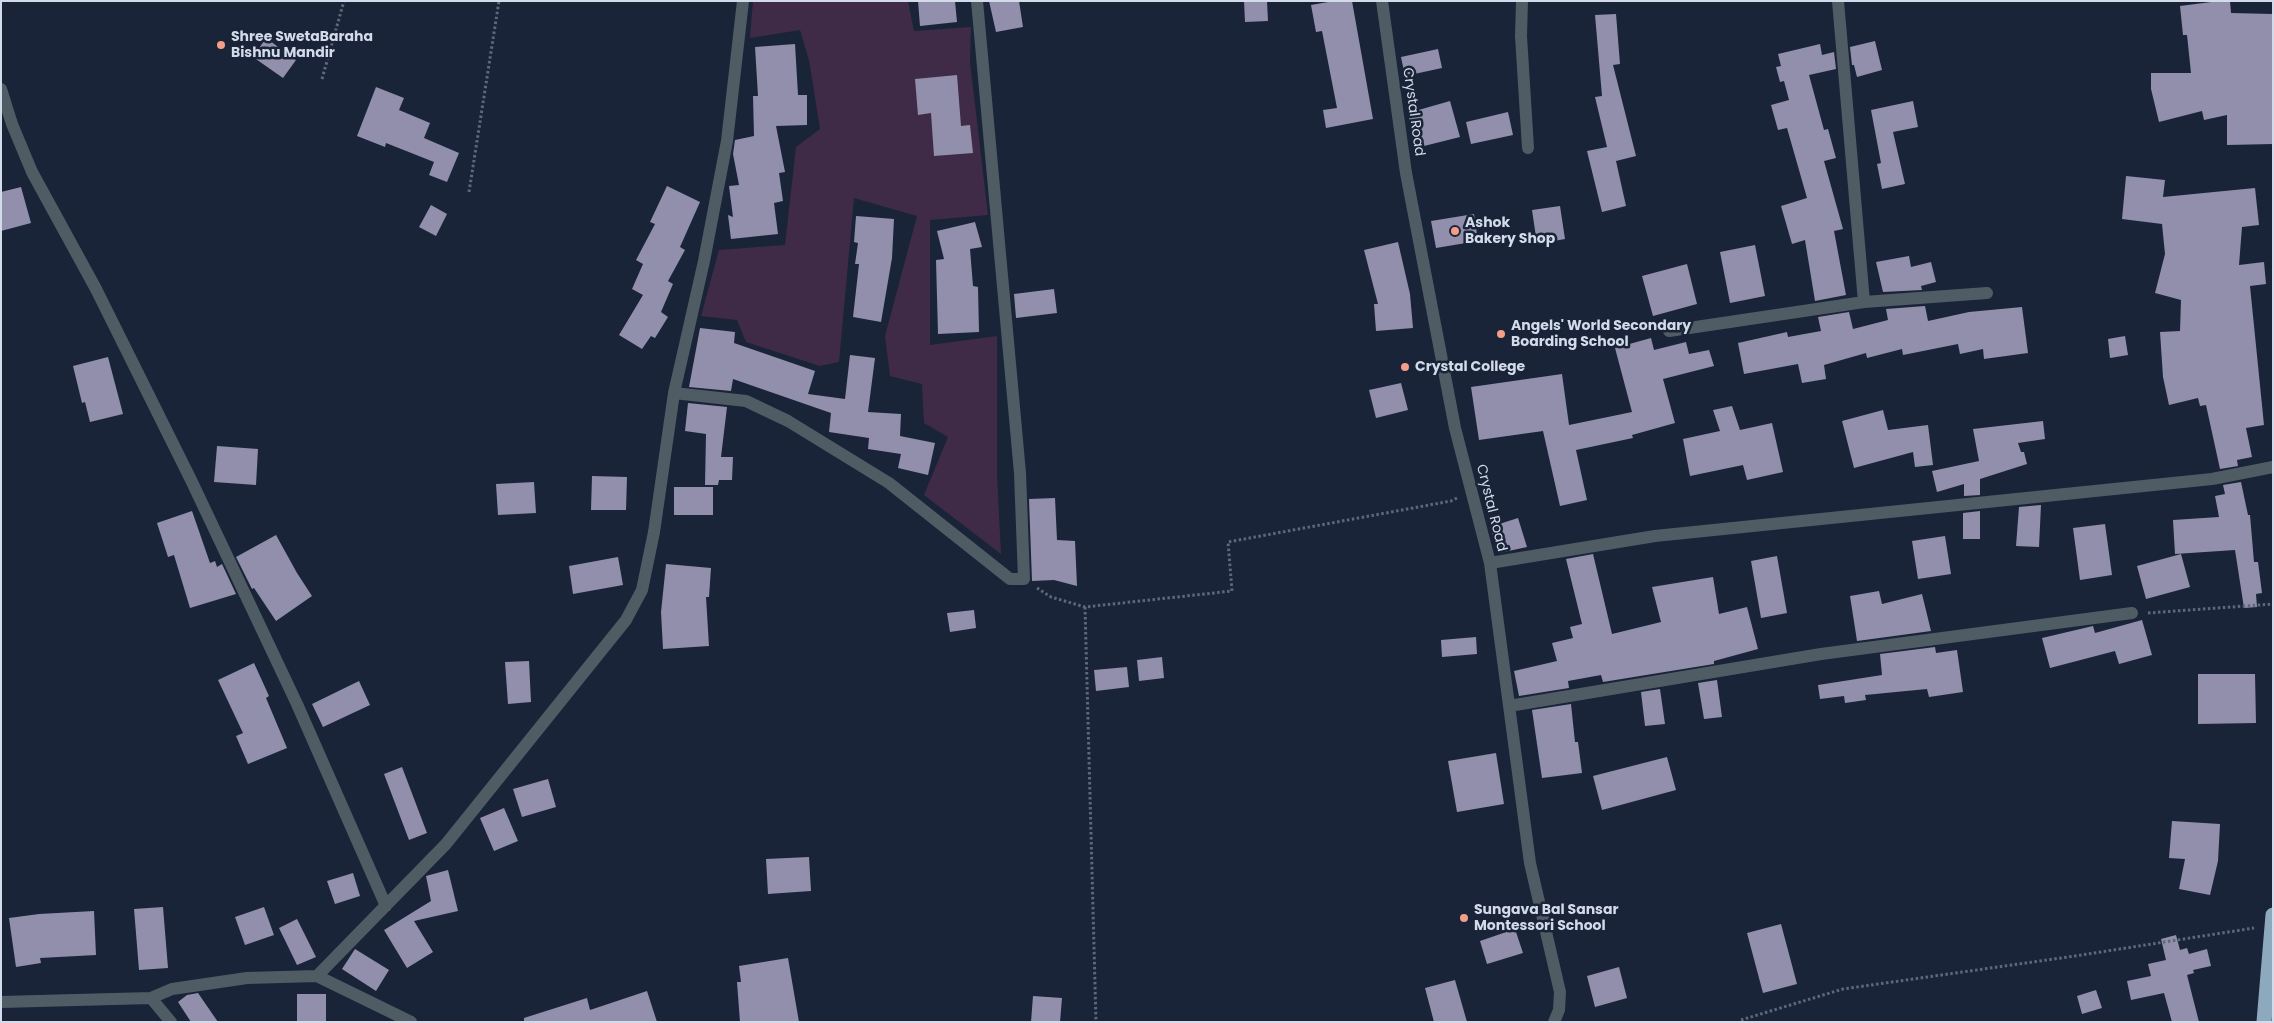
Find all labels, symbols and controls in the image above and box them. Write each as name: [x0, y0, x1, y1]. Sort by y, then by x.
place label: Shree SwetaBaraha Bishnu Mandir: [231, 29, 373, 62]
marker: Shree SwetaBaraha Bishnu Mandir: [215, 39, 227, 51]
street label: Crystal Road: [1398, 67, 1428, 157]
place label: Ashok Bakery Shop: [1465, 215, 1555, 248]
marker: Ashok Bakery Shop: [1449, 225, 1461, 237]
place label: Angels' World Secondary Boarding School: [1511, 318, 1691, 351]
marker: Angels' World Secondary Boarding School: [1495, 328, 1507, 340]
place label: Crystal College: [1415, 359, 1525, 375]
marker: Crystal College: [1399, 361, 1411, 373]
street label: Crystal Road: [1472, 463, 1510, 553]
place label: Sungava Bal Sansar Montessori School: [1474, 902, 1618, 934]
marker: Sungava Bal Sansar Montessori School: [1458, 912, 1470, 924]

